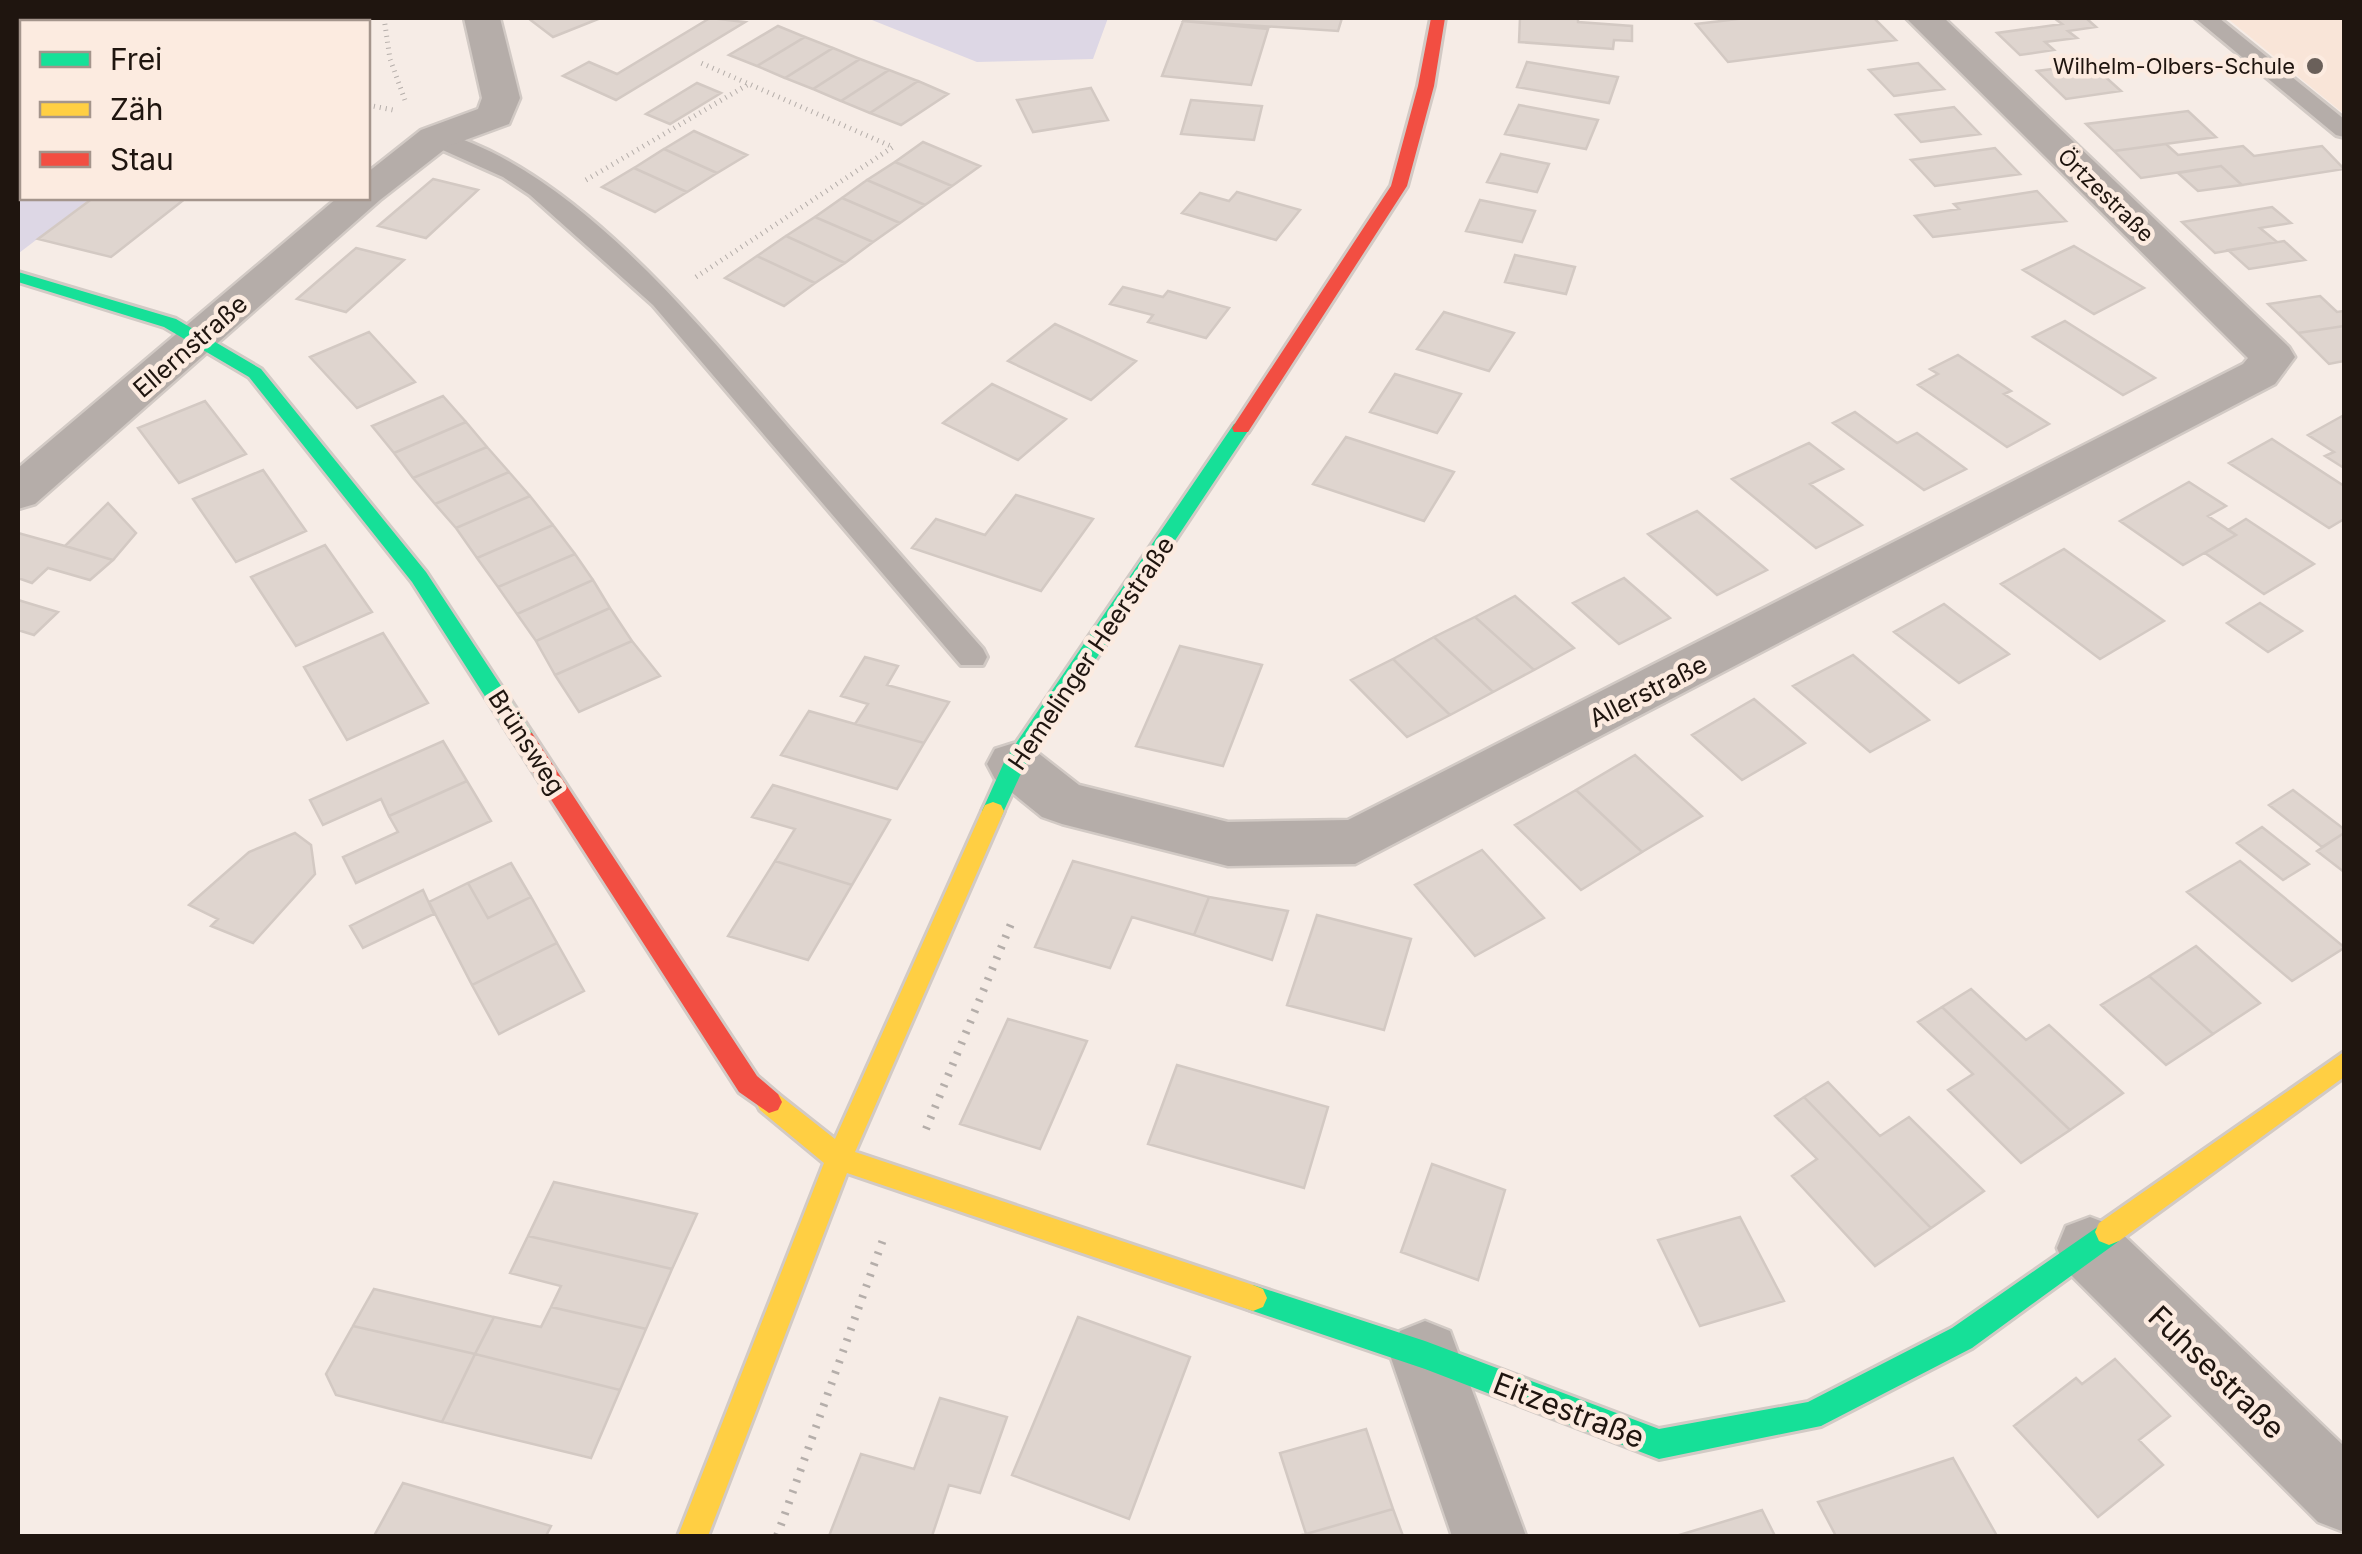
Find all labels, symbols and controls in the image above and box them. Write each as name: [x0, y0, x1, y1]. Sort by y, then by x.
legend: [20, 20, 370, 200]
text: Frei: [110, 41, 162, 77]
place label: Wilhelm-Olbers-Schule: [2053, 53, 2295, 79]
marker: Wilhelm-Olbers-Schule: [2304, 55, 2326, 77]
text: Zäh: [110, 91, 163, 127]
text: Stau: [110, 141, 174, 177]
street label: Örtzestraße: [2053, 143, 2159, 247]
street label: Ellernstraße: [127, 288, 253, 404]
street label: Hemelinger Heerstraße: [1002, 531, 1180, 775]
street label: Allerstraße: [1584, 649, 1712, 733]
street label: Brünsweg: [482, 684, 572, 800]
street label: Fuhsestraße: [2141, 1298, 2293, 1446]
street label: Eitzestraße: [1489, 1365, 1649, 1455]

